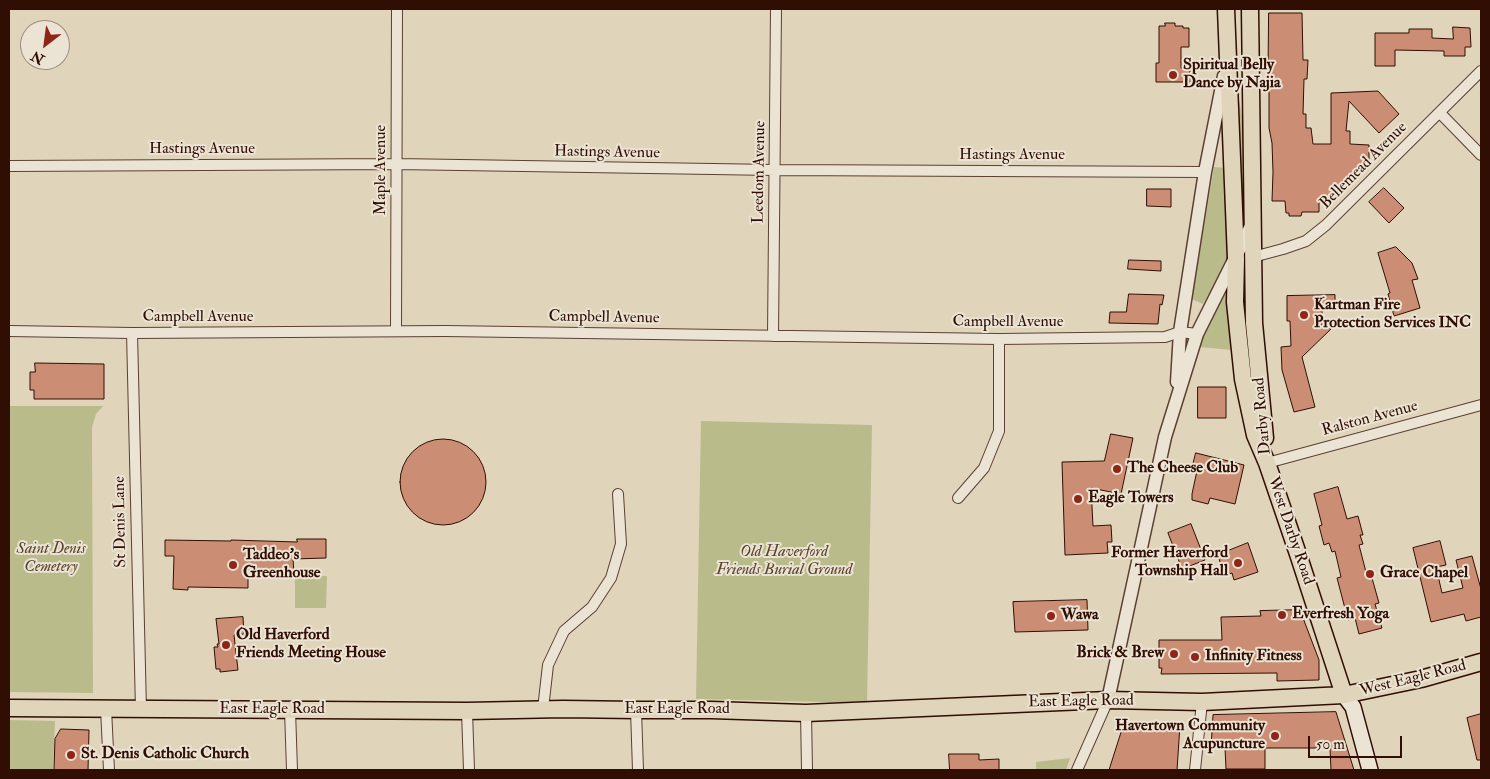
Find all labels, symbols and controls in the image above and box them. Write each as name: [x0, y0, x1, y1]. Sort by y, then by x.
north arrow: [20, 20, 70, 70]
text: N: [28, 47, 47, 68]
place label: Spiritual Belly Dance by Najia: [1183, 56, 1281, 94]
marker: Spiritual Belly Dance by Najia: [1167, 69, 1179, 81]
street label: Bellemead Avenue: [1316, 118, 1412, 214]
street label: Leedom Avenue: [750, 121, 770, 223]
street label: Maple Avenue: [372, 125, 392, 215]
street label: Hastings Avenue: [149, 140, 255, 160]
street label: Hastings Avenue: [554, 142, 660, 164]
street label: Hastings Avenue: [959, 146, 1065, 166]
place label: Kartman Fire Protection Services INC: [1314, 296, 1471, 334]
street label: Campbell Avenue: [548, 307, 660, 329]
street label: Campbell Avenue: [142, 308, 254, 328]
marker: Kartman Fire Protection Services INC: [1298, 309, 1310, 321]
street label: Campbell Avenue: [952, 313, 1064, 333]
street label: Darby Road: [1250, 377, 1276, 455]
street label: Ralston Avenue: [1320, 397, 1420, 441]
place label: The Cheese Club: [1127, 459, 1238, 479]
marker: The Cheese Club: [1111, 463, 1123, 475]
street label: West Darby Road: [1263, 475, 1317, 587]
street label: St Denis Lane: [111, 476, 131, 568]
place label: Eagle Towers: [1088, 489, 1173, 509]
marker: Eagle Towers: [1072, 493, 1084, 505]
park label: Saint Denis Cemetery: [16, 540, 86, 578]
park label: Old Haverford Friends Burial Ground: [716, 543, 852, 581]
place label: Former Haverford Township Hall: [1111, 544, 1228, 582]
place label: Taddeo's Greenhouse: [243, 546, 321, 584]
marker: Former Haverford Township Hall: [1232, 557, 1244, 569]
marker: Taddeo's Greenhouse: [227, 559, 239, 571]
place label: Grace Chapel: [1380, 564, 1468, 584]
marker: Grace Chapel: [1364, 568, 1376, 580]
place label: Everfresh Yoga: [1292, 605, 1389, 625]
place label: Wawa: [1061, 606, 1099, 626]
marker: Everfresh Yoga: [1276, 609, 1288, 621]
marker: Wawa: [1045, 610, 1057, 622]
place label: Old Haverford Friends Meeting House: [236, 626, 386, 664]
marker: Old Haverford Friends Meeting House: [220, 639, 232, 651]
place label: Brick & Brew: [1076, 644, 1164, 664]
place label: Infinity Fitness: [1205, 647, 1302, 667]
marker: Brick & Brew: [1168, 648, 1180, 660]
marker: Infinity Fitness: [1189, 651, 1201, 663]
street label: West Eagle Road: [1358, 656, 1468, 702]
street label: East Eagle Road: [1028, 691, 1134, 713]
street label: East Eagle Road: [219, 700, 325, 720]
street label: East Eagle Road: [624, 700, 730, 720]
place label: Havertown Community Acupuncture: [1115, 717, 1265, 755]
scale bar: [1310, 726, 1404, 758]
marker: Havertown Community Acupuncture: [1269, 730, 1281, 742]
text: 50 m: [1316, 735, 1345, 754]
place label: St. Denis Catholic Church: [81, 745, 249, 765]
marker: St. Denis Catholic Church: [65, 749, 77, 761]

